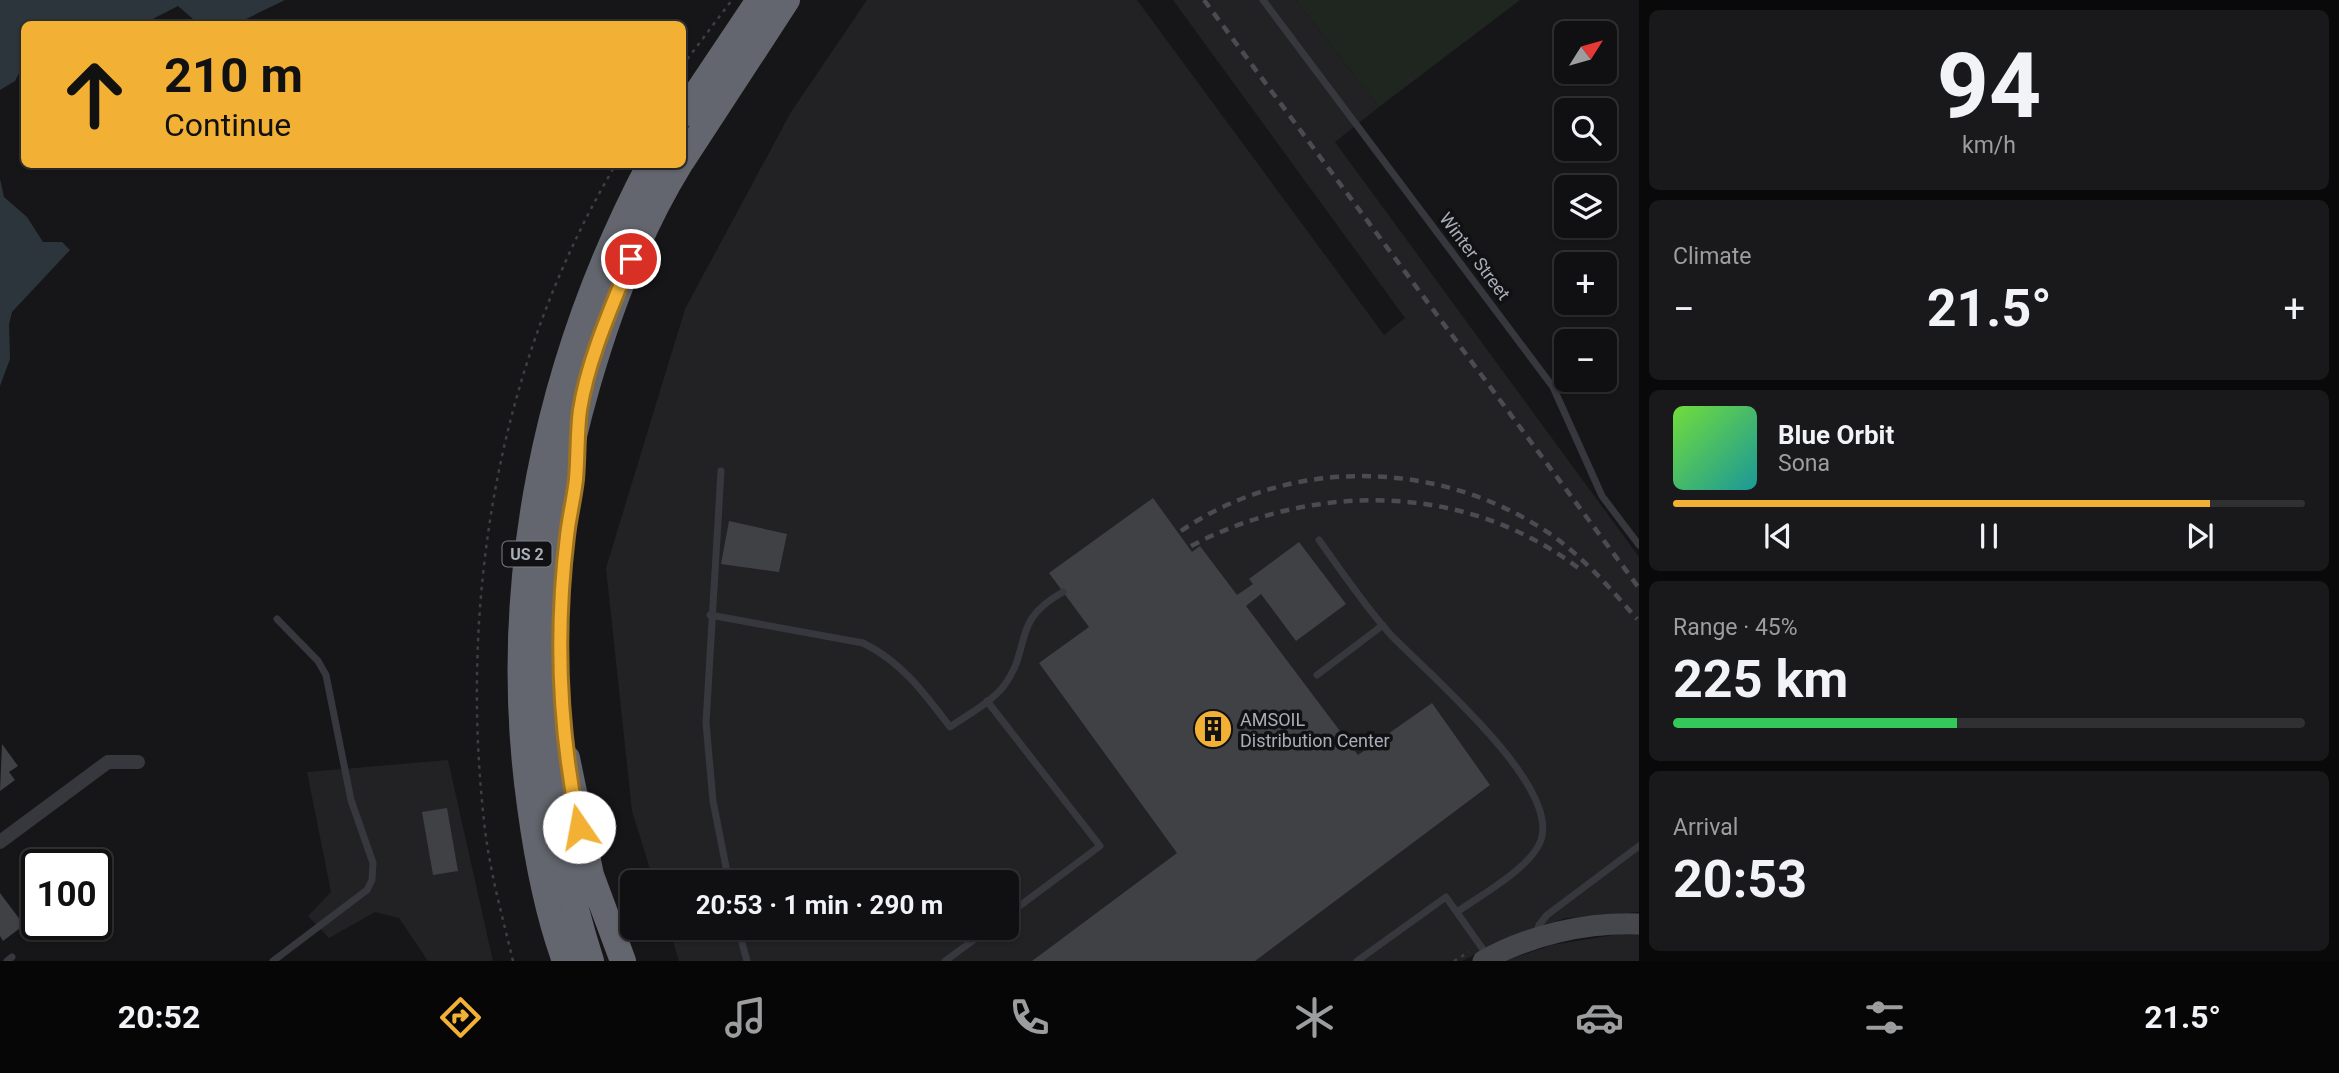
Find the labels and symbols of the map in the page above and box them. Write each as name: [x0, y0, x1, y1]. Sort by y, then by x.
north arrow: [1554, 21, 1617, 84]
street label: Winter Street: [1435, 208, 1515, 304]
pin: [601, 229, 661, 289]
road number: US 2: [503, 541, 552, 566]
building icon: AMSOIL Distribution Center: [1192, 708, 1234, 750]
place label: AMSOIL Distribution Center: [1240, 709, 1390, 751]
position arrow: [542, 790, 616, 864]
speed limit sign: 100: [21, 849, 112, 940]

